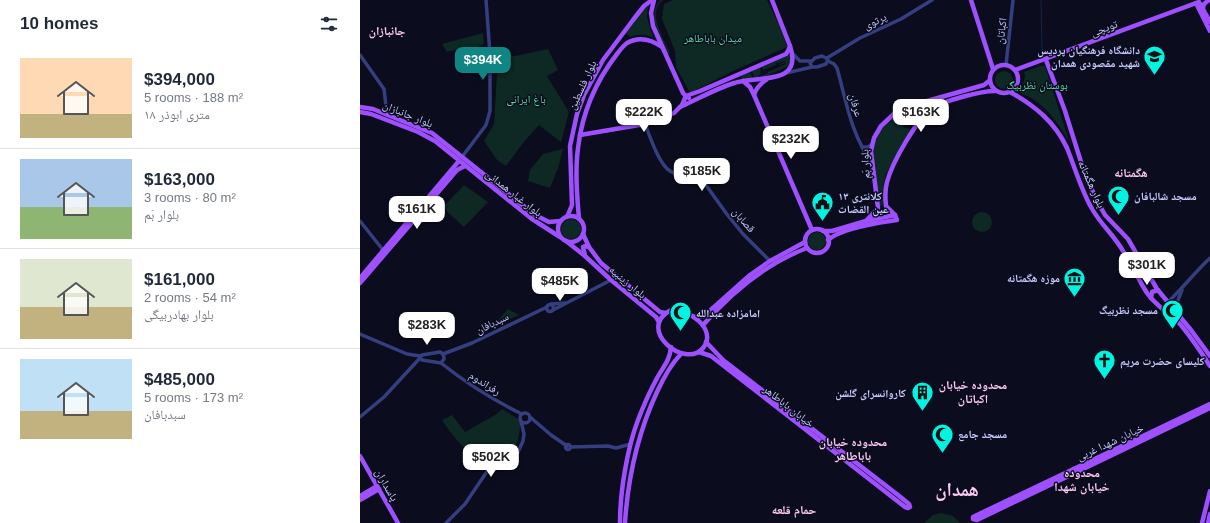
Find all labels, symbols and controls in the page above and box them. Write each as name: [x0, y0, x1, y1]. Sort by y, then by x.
street label: پرتوی: [862, 10, 889, 33]
icon: filters: [318, 13, 340, 35]
text: 10 homes: [20, 14, 98, 33]
street label: اکباتان: [993, 17, 1010, 45]
street label: توپچی: [1089, 17, 1120, 40]
district label: جانبازان: [369, 24, 406, 39]
park label: میدان باباطاهر: [683, 32, 742, 45]
school or university icon: دانشگاه فرهنگیان پردیس شهید مقصودی همدان: [1142, 43, 1168, 76]
place label: دانشگاه فرهنگیان پردیس شهید مقصودی همدان: [1037, 44, 1140, 71]
pin: $394K: [455, 47, 511, 81]
text: $394K: [464, 52, 502, 67]
street label: بلوار فلسطین: [565, 59, 599, 112]
text: $394,000: [144, 70, 215, 89]
icon: home: [52, 74, 100, 122]
park label: بوستان نظربیگ: [1006, 79, 1068, 92]
text: 5 rooms · 188 m²: [144, 90, 243, 105]
street label: عرفان: [846, 92, 865, 119]
park label: باغ ایرانی: [506, 93, 546, 106]
street label: بلوار جانبازان: [381, 99, 435, 130]
pin: $222K: [616, 99, 672, 133]
pin: $163K: [893, 99, 949, 133]
text: $222K: [625, 104, 663, 119]
text: $163K: [902, 104, 940, 119]
text: ۱۸ متری ابوذر: [144, 107, 210, 122]
pin: $232K: [763, 126, 819, 160]
text: $232K: [772, 131, 810, 146]
street label: بلوار بَم: [858, 149, 874, 179]
pin: $185K: [674, 158, 730, 192]
street label: بلوار هگمتانه: [1076, 158, 1108, 210]
text: $185K: [683, 163, 721, 178]
district label: هگمتانه: [1114, 166, 1148, 180]
street label: بلوار غبار همدانی: [483, 167, 545, 220]
text: $163,000: [144, 170, 215, 189]
icon: home: [52, 175, 100, 223]
mosque icon: مسجد شالبافان: [1105, 183, 1131, 216]
public building icon: کلانتری ۱۳ عین القضات: [809, 189, 835, 222]
text: 3 rooms · 80 m²: [144, 190, 236, 205]
place label: کلانتری ۱۳ عین القضات: [838, 190, 889, 217]
place label: مسجد شالبافان: [1134, 190, 1197, 204]
pin: $161K: [389, 196, 445, 230]
text: $161K: [398, 201, 436, 216]
street label: قصابان: [729, 205, 758, 236]
text: بلوار بَم: [144, 207, 179, 222]
pin: $301K: [1119, 252, 1175, 286]
text: $301K: [1128, 257, 1166, 272]
street label: بلوار زینبیه: [607, 263, 649, 301]
museum icon: موزه هگمتانه: [1062, 265, 1088, 298]
pin: $485K: [532, 268, 588, 302]
text: $161,000: [144, 270, 215, 289]
place label: موزه هگمتانه: [1007, 272, 1060, 285]
text: $485K: [541, 273, 579, 288]
icon: home: [52, 275, 100, 323]
text: 2 rooms · 54 m²: [144, 290, 236, 305]
mosque icon: مسجد نظربیگ: [1160, 297, 1186, 330]
mosque icon: امامزاده عبدالله: [668, 300, 694, 333]
place label: مسجد نظربیگ: [1099, 304, 1158, 317]
text: بلوار بهادربیگی: [144, 307, 214, 322]
place label: امامزاده عبدالله: [696, 307, 760, 320]
street label: سبدبافان: [473, 310, 511, 337]
pin: $283K: [399, 312, 455, 346]
text: $283K: [408, 317, 446, 332]
church icon: کلیسای حضرت مریم: [1091, 348, 1117, 381]
place label: کلیسای حضرت مریم: [1120, 355, 1205, 369]
street label: رفراندوم: [467, 369, 503, 398]
text: $485,000: [144, 370, 215, 389]
icon: home: [52, 375, 100, 423]
district label: محدوده خیابان اکباتان: [939, 378, 1008, 407]
building icon: کاروانسرای گلشن: [909, 380, 935, 413]
street label: خیابان باباطاهر: [760, 382, 817, 430]
place label: کاروانسرای گلشن: [835, 387, 906, 401]
text: 5 rooms · 173 m²: [144, 390, 243, 405]
text: سبدبافان: [144, 407, 186, 422]
mosque icon: مسجد جامع: [929, 421, 955, 454]
street label: خیابان شهدا غربی: [1075, 421, 1146, 464]
place label: مسجد جامع: [958, 428, 1007, 442]
district label: محدوده خیابان باباطاهر: [819, 435, 888, 463]
pin: $502K: [463, 444, 519, 478]
text: $502K: [472, 449, 510, 464]
district label: محدوده خیابان شهدا: [1054, 466, 1110, 495]
street label: پاسداران: [372, 467, 401, 504]
district label: همدان: [935, 479, 979, 501]
district label: حمام قلعه: [772, 503, 817, 518]

